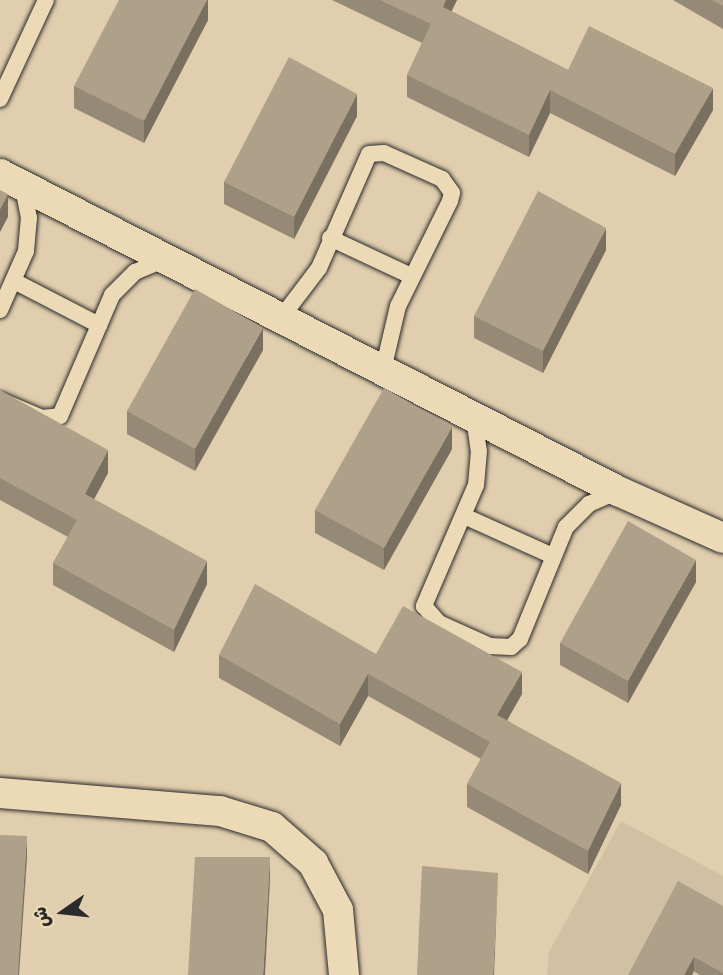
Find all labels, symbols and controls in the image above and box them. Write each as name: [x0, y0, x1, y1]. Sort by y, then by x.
north arrow: [28, 877, 98, 947]
text: ش: [27, 904, 58, 931]

